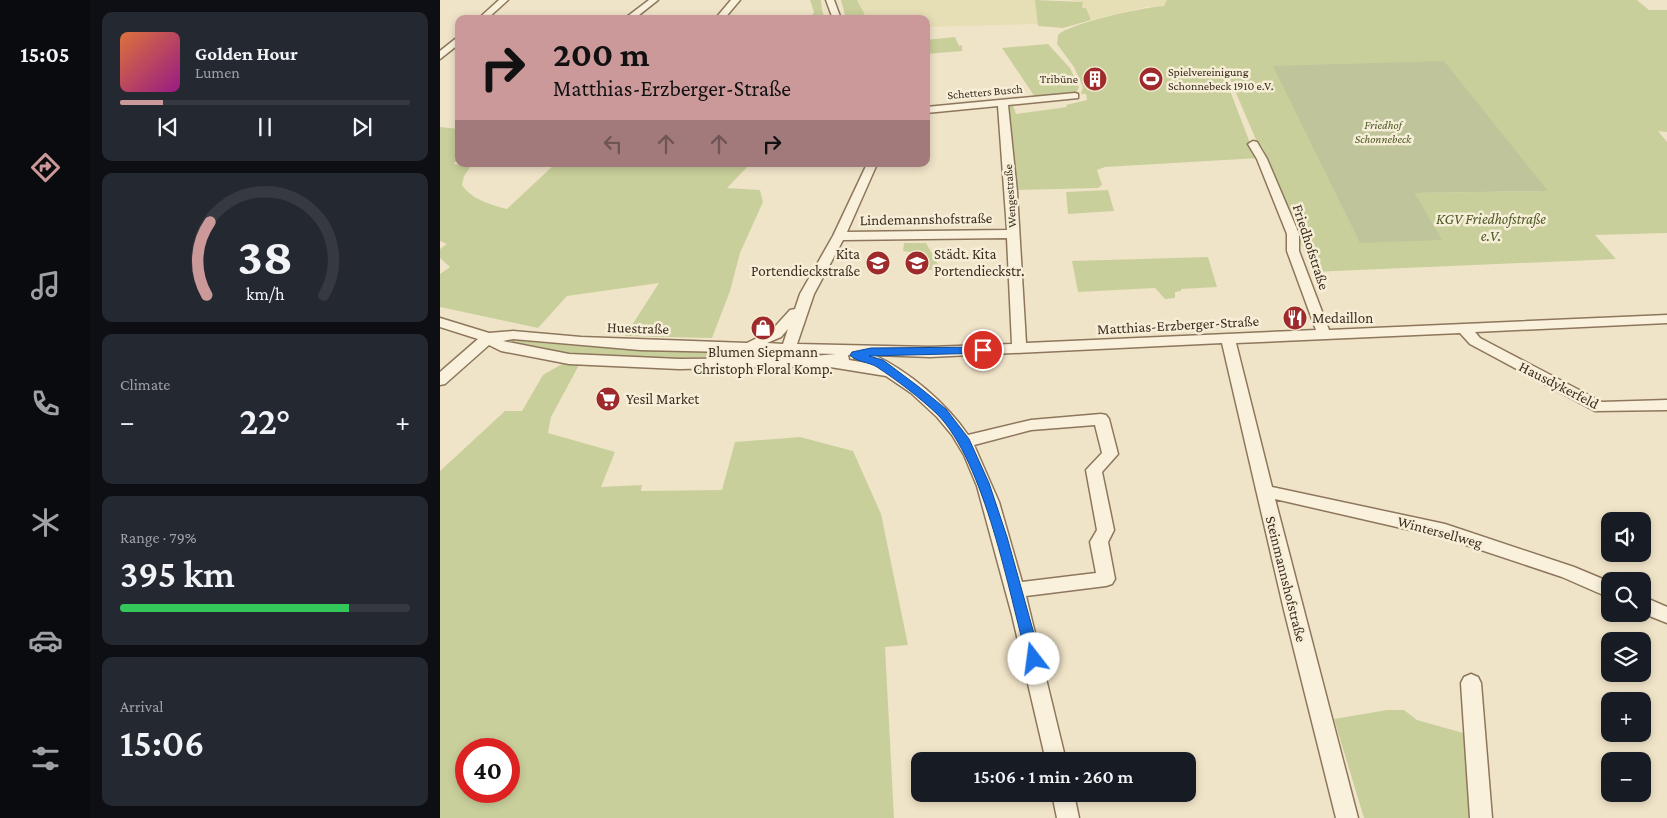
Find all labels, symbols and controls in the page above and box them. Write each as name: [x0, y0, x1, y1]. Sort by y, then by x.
icon: right: [470, 35, 535, 100]
text: 200 m: [553, 35, 650, 74]
text: 15:05: [20, 42, 70, 67]
text: Golden Hour: [195, 43, 298, 64]
text: Lumen: [195, 64, 240, 81]
place label: Spielvereinigung Schonnebeck 1910 e.V.: [1168, 65, 1274, 93]
building icon: Tribüne: [1082, 66, 1108, 92]
sports icon: Spielvereinigung Schonnebeck 1910 e.V.: [1138, 66, 1164, 92]
place label: Tribüne: [1040, 72, 1078, 86]
text: Matthias-Erzberger-Straße: [553, 76, 791, 101]
street label: Schetters Busch: [947, 82, 1024, 102]
icon: previous: [154, 113, 182, 141]
icon: pause: [251, 113, 279, 141]
icon: next: [348, 113, 376, 141]
park label: Friedhof Schonnebeck: [1355, 118, 1412, 146]
icon: left: [599, 130, 627, 158]
icon: ahead: [652, 130, 680, 158]
icon: ahead: [705, 130, 733, 158]
icon: right: [758, 130, 786, 158]
icon: directions: [28, 150, 63, 185]
street label: Wengestraße: [1001, 164, 1019, 228]
street label: Friedhofstraße: [1290, 202, 1332, 292]
street label: Lindemannshofstraße: [860, 210, 993, 228]
park label: KGV Friedhofstraße e.V.: [1436, 211, 1546, 244]
text: 38: [237, 227, 293, 285]
place label: Kita Portendieckstraße: [751, 246, 860, 279]
place label: Städt. Kita Portendieckstr.: [934, 246, 1025, 279]
school or university icon: Kita Portendieckstraße: [865, 250, 891, 276]
school or university icon: Städt. Kita Portendieckstr.: [904, 250, 930, 276]
icon: music: [28, 268, 63, 303]
text: km/h: [246, 284, 285, 304]
restaurant icon: Medaillon: [1282, 305, 1308, 331]
place label: Medaillon: [1312, 310, 1373, 326]
street label: Matthias-Erzberger-Straße: [1097, 313, 1260, 338]
shop icon: Blumen Siepmann Christoph Floral Komp.: [750, 315, 776, 341]
street label: Huestraße: [607, 319, 670, 337]
pin: [962, 329, 1004, 371]
icon: arrive: [969, 336, 997, 364]
place label: Blumen Siepmann Christoph Floral Komp.: [693, 344, 833, 378]
street label: Hausdykerfeld: [1516, 358, 1602, 413]
text: Climate: [120, 376, 170, 393]
icon: phone: [28, 386, 63, 421]
supermarket icon: Yesil Market: [595, 386, 621, 412]
place label: Yesil Market: [626, 391, 700, 407]
text: 22°: [240, 400, 290, 442]
text: −: [120, 406, 135, 437]
text: +: [395, 406, 410, 437]
icon: climate: [28, 505, 63, 540]
map controls: [1601, 512, 1651, 802]
button: sound: [1601, 512, 1651, 562]
street label: Wintersellweg: [1396, 513, 1484, 552]
street label: Steinmannshofstraße: [1263, 514, 1309, 644]
text: Range · 79%: [120, 529, 197, 546]
text: 395 km: [120, 553, 235, 595]
button: search: [1601, 572, 1651, 622]
icon: car: [28, 623, 63, 658]
position arrow: [1007, 632, 1059, 684]
button: layers: [1601, 632, 1651, 682]
button: +: [1601, 692, 1651, 742]
text: Arrival: [120, 698, 164, 715]
text: 15:06: [120, 722, 204, 764]
speed limit sign: 40: [455, 738, 520, 803]
icon: filters: [28, 741, 63, 776]
button: −: [1601, 752, 1651, 802]
text: 15:06 · 1 min · 260 m: [974, 766, 1133, 787]

